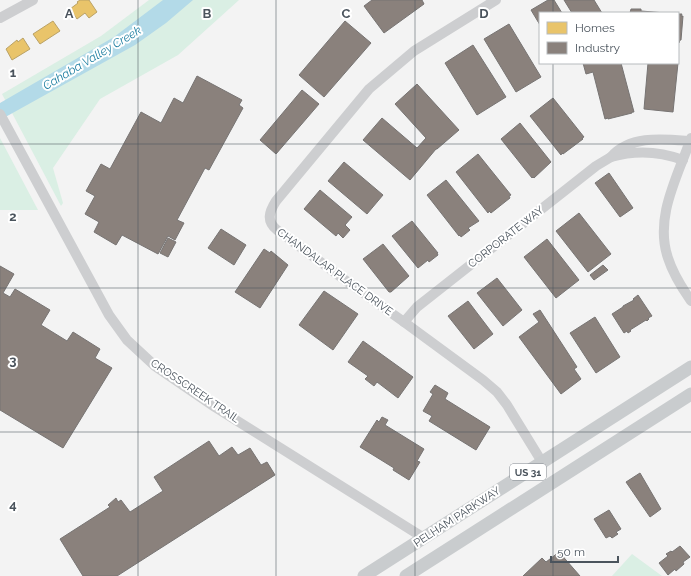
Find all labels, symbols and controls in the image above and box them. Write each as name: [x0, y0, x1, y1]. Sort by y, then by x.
text: A: [65, 6, 74, 21]
text: B: [203, 6, 212, 21]
text: C: [342, 6, 351, 21]
text: D: [479, 6, 489, 21]
legend: [539, 12, 679, 64]
text: Homes: [575, 21, 615, 35]
water label: Cahaba Valley Creek: [40, 23, 144, 93]
text: Industry: [575, 41, 621, 55]
text: 1: [10, 65, 17, 80]
street label: CORPORATE WAY: [466, 203, 546, 271]
text: 2: [9, 209, 17, 224]
street label: CHANDALAR PLACE DRIVE: [275, 226, 396, 319]
text: 3: [9, 353, 17, 368]
street label: CROSSCREEK TRAIL: [148, 356, 242, 426]
road number: US 31: [510, 464, 546, 480]
street label: PELHAM PARKWAY: [411, 484, 503, 550]
text: 4: [9, 497, 17, 512]
scale bar: [551, 538, 618, 564]
text: 50 m: [557, 545, 585, 559]

